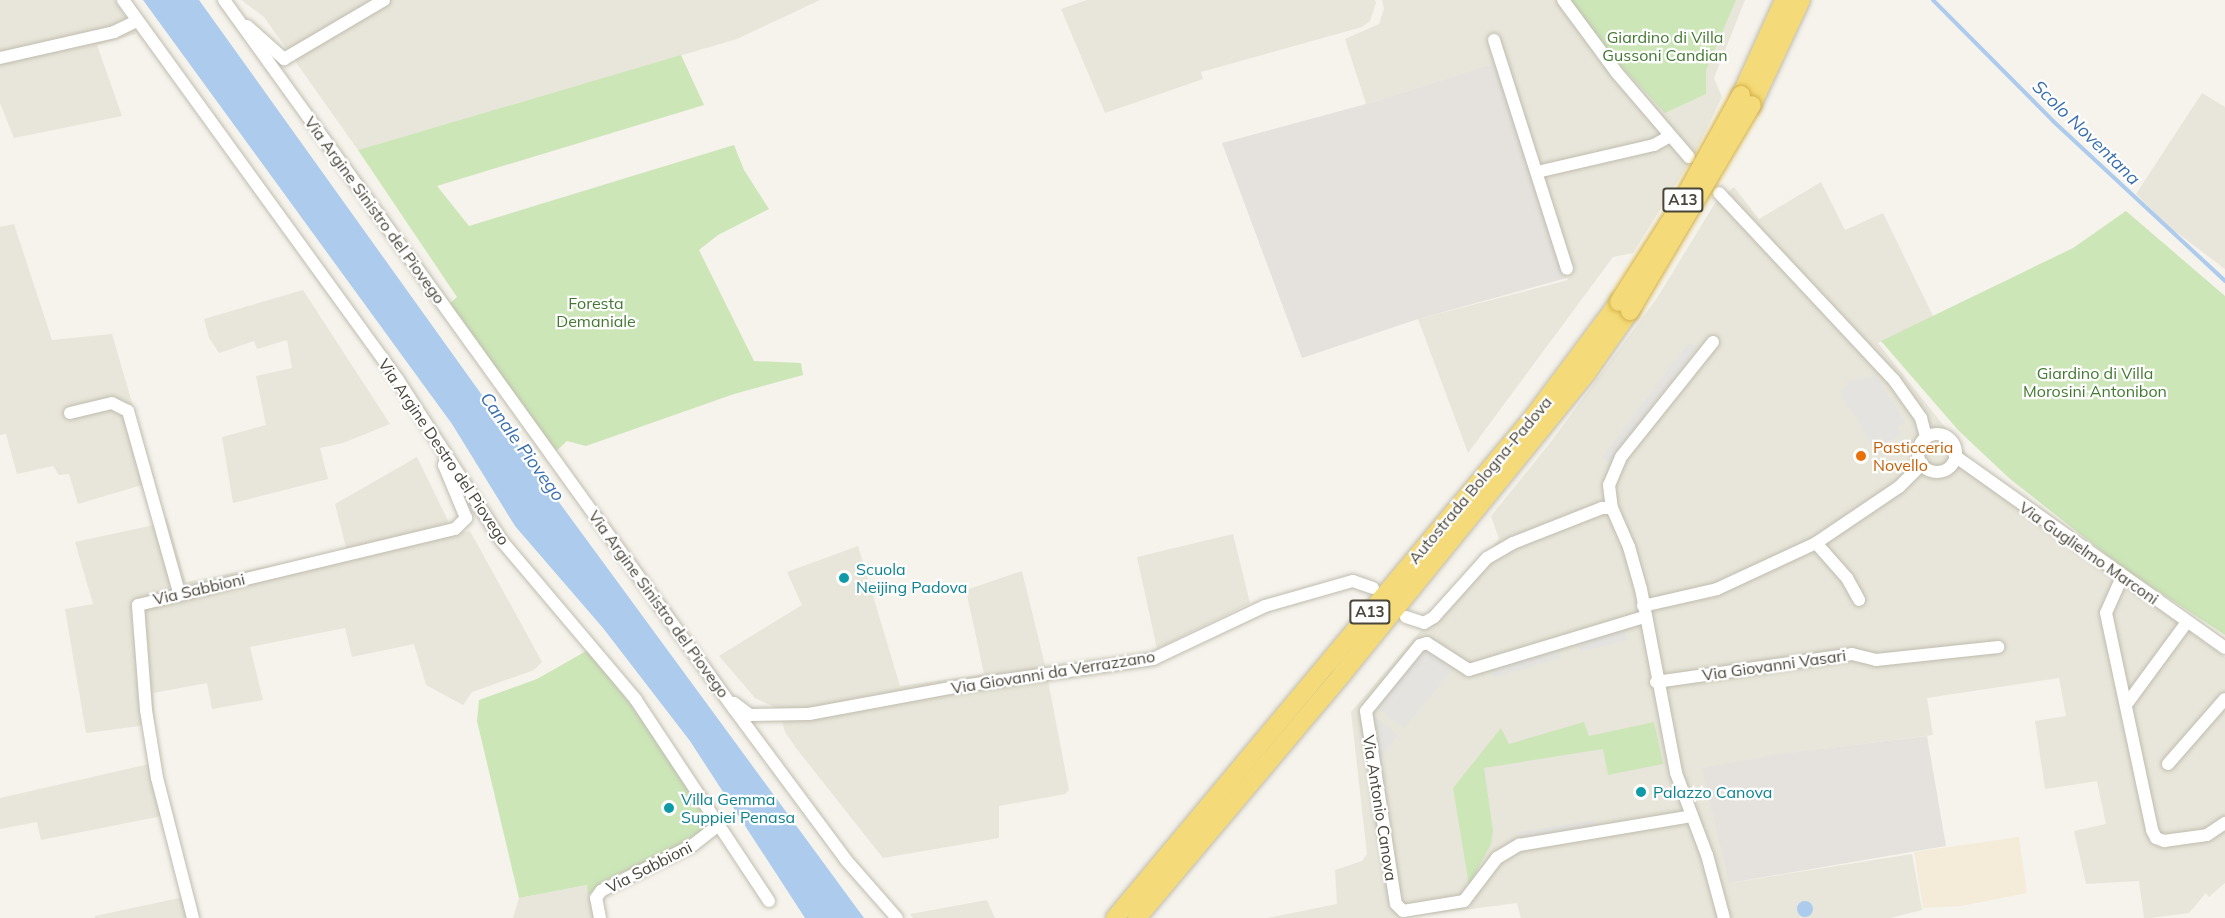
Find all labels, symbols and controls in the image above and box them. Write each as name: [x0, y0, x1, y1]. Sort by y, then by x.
park label: Giardino di Villa Gussoni Candian: [1602, 27, 1728, 65]
water label: Scolo Noventana: [2028, 76, 2144, 190]
street label: Via Argine Sinistro del Piovego: [301, 113, 449, 307]
road number: A13: [1662, 188, 1704, 212]
park label: Foresta Demaniale: [556, 293, 636, 331]
street label: Via Argine Destro del Piovego: [374, 355, 514, 549]
park label: Giardino di Villa Morosini Antonibon: [2023, 363, 2167, 401]
water label: Canale Piovego: [475, 388, 569, 506]
street label: Autostrada Bologna-Padova: [1404, 392, 1556, 568]
place label: Pasticceria Novello: [1873, 437, 1953, 475]
marker: Pasticceria Novello: [1854, 449, 1868, 463]
street label: Via Guglielmo Marconi: [2016, 498, 2162, 608]
street label: Via Argine Sinistro del Piovego: [585, 507, 733, 701]
place label: Scuola Neijing Padova: [856, 559, 967, 597]
street label: Via Sabbioni: [151, 569, 247, 609]
marker: Scuola Neijing Padova: [837, 571, 851, 585]
road number: A13: [1349, 600, 1391, 624]
street label: Via Giovanni Vasari: [1701, 645, 1847, 685]
street label: Via Giovanni da Verrazzano: [950, 646, 1156, 698]
street label: Via Antonio Canova: [1359, 734, 1401, 882]
place label: Palazzo Canova: [1653, 782, 1772, 802]
marker: Palazzo Canova: [1634, 785, 1648, 799]
place label: Villa Gemma Suppiei Penasa: [681, 789, 795, 827]
marker: Villa Gemma Suppiei Penasa: [662, 801, 676, 815]
street label: Via Sabbioni: [603, 837, 695, 897]

